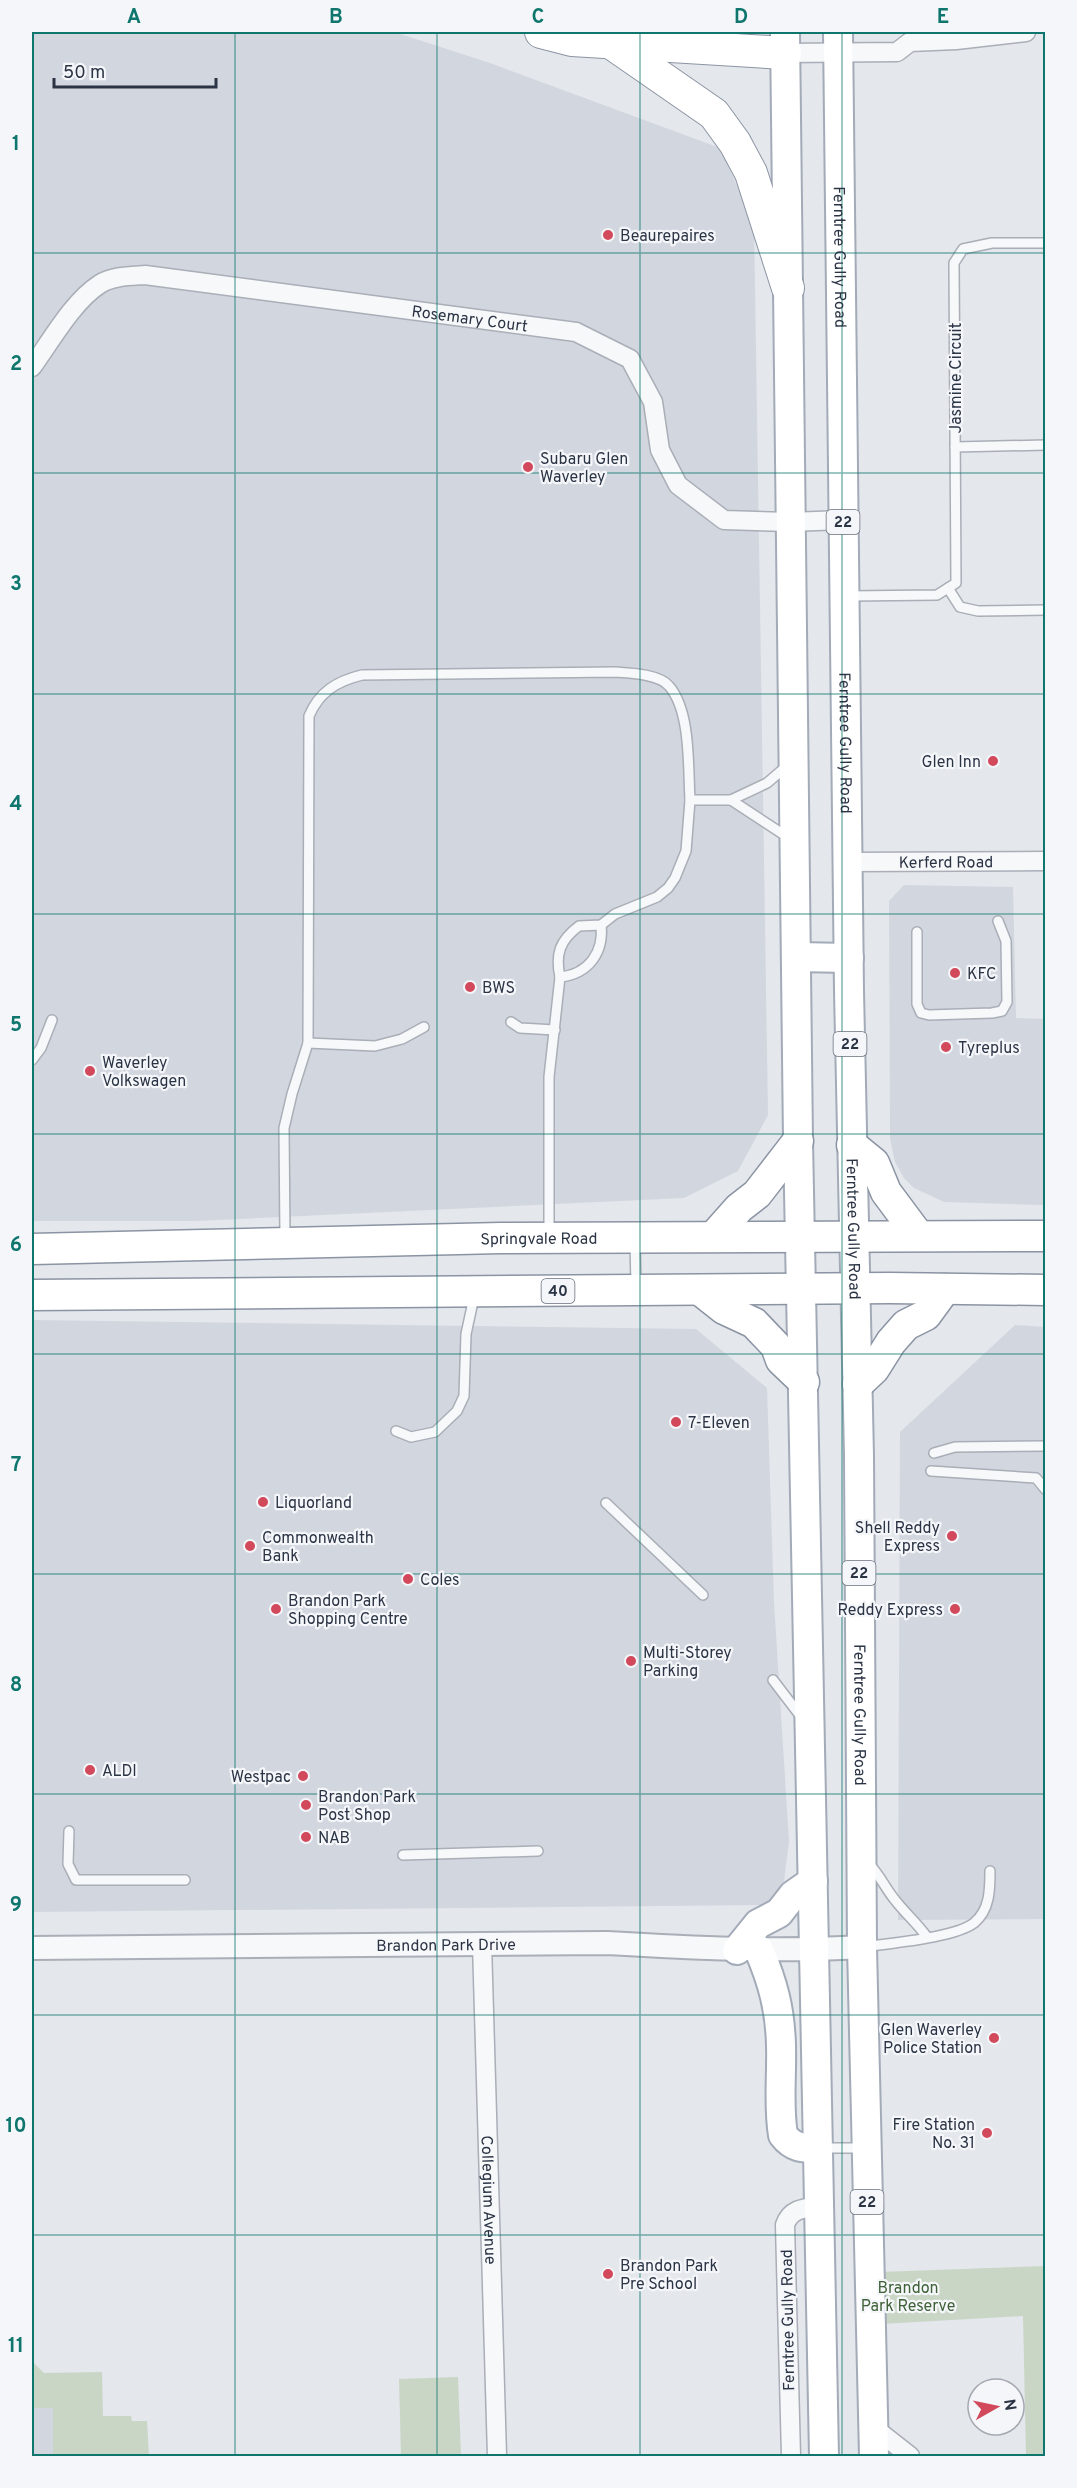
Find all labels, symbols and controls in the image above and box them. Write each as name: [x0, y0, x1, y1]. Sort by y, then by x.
text: A: [127, 5, 141, 31]
text: B: [329, 5, 343, 31]
text: C: [532, 5, 544, 31]
text: D: [734, 5, 748, 31]
text: E: [937, 5, 949, 31]
scale bar: [54, 51, 216, 89]
text: 50 m: [63, 62, 105, 85]
text: 1: [12, 132, 20, 158]
street label: Ferntree Gully Road: [828, 186, 849, 328]
place label: Beaurepaires: [620, 227, 715, 247]
marker: Beaurepaires: [601, 228, 615, 242]
street label: Rosemary Court: [410, 302, 529, 338]
street label: Jasmine Circuit: [947, 322, 967, 434]
text: 2: [10, 352, 22, 378]
place label: Subaru Glen Waverley: [540, 450, 628, 488]
marker: Subaru Glen Waverley: [521, 460, 535, 474]
road number: 22: [826, 510, 860, 534]
text: 3: [10, 572, 22, 598]
street label: Ferntree Gully Road: [833, 672, 855, 814]
place label: Glen Inn: [922, 753, 981, 773]
marker: Glen Inn: [986, 754, 1000, 768]
text: 4: [10, 792, 22, 818]
street label: Kerferd Road: [899, 853, 993, 874]
place label: KFC: [967, 965, 996, 985]
marker: KFC: [948, 966, 962, 980]
place label: BWS: [482, 979, 515, 999]
marker: BWS: [463, 980, 477, 994]
text: 5: [10, 1013, 22, 1039]
road number: 22: [834, 1032, 866, 1056]
place label: Tyreplus: [958, 1039, 1020, 1059]
marker: Tyreplus: [939, 1040, 953, 1054]
place label: Waverley Volkswagen: [102, 1054, 186, 1092]
marker: Waverley Volkswagen: [83, 1064, 97, 1078]
street label: Ferntree Gully Road: [841, 1158, 864, 1300]
street label: Springvale Road: [480, 1230, 597, 1250]
text: 6: [10, 1233, 22, 1259]
road number: 40: [542, 1279, 574, 1303]
place label: 7-Eleven: [688, 1414, 750, 1434]
marker: 7-Eleven: [669, 1415, 683, 1429]
text: 7: [11, 1453, 21, 1479]
place label: Liquorland: [275, 1494, 352, 1514]
marker: Liquorland: [256, 1495, 270, 1509]
place label: Shell Reddy Express: [855, 1519, 940, 1557]
place label: Commonwealth Bank: [262, 1529, 374, 1567]
marker: Shell Reddy Express: [945, 1529, 959, 1543]
marker: Commonwealth Bank: [243, 1539, 257, 1553]
road number: 22: [842, 1561, 876, 1585]
place label: Coles: [420, 1571, 460, 1591]
marker: Coles: [401, 1572, 415, 1586]
place label: Brandon Park Shopping Centre: [288, 1592, 408, 1630]
place label: Reddy Express: [837, 1601, 943, 1621]
marker: Brandon Park Shopping Centre: [269, 1602, 283, 1616]
marker: Reddy Express: [948, 1602, 962, 1616]
place label: Multi-Storey Parking: [643, 1644, 732, 1682]
street label: Ferntree Gully Road: [848, 1644, 869, 1786]
marker: Multi-Storey Parking: [624, 1654, 638, 1668]
text: 8: [10, 1673, 22, 1699]
place label: ALDI: [102, 1762, 137, 1782]
marker: ALDI: [83, 1763, 97, 1777]
place label: Westpac: [231, 1768, 291, 1788]
marker: Westpac: [296, 1769, 310, 1783]
place label: Brandon Park Post Shop: [318, 1788, 416, 1826]
marker: Brandon Park Post Shop: [299, 1798, 313, 1812]
place label: NAB: [318, 1829, 350, 1849]
marker: NAB: [299, 1830, 313, 1844]
text: 9: [10, 1893, 22, 1919]
street label: Brandon Park Drive: [376, 1936, 516, 1957]
place label: Glen Waverley Police Station: [880, 2021, 982, 2059]
marker: Glen Waverley Police Station: [987, 2031, 1001, 2045]
text: 10: [5, 2114, 27, 2140]
place label: Fire Station No. 31: [893, 2116, 975, 2154]
marker: Fire Station No. 31: [980, 2126, 994, 2140]
street label: Collegium Avenue: [476, 2135, 499, 2265]
road number: 22: [850, 2190, 884, 2214]
street label: Ferntree Gully Road: [778, 2249, 800, 2391]
place label: Brandon Park Pre School: [620, 2257, 718, 2295]
marker: Brandon Park Pre School: [601, 2267, 615, 2281]
park label: Brandon Park Reserve: [861, 2279, 955, 2317]
text: 11: [8, 2334, 24, 2360]
north arrow: [966, 2377, 1026, 2437]
text: N: [998, 2398, 1020, 2412]

